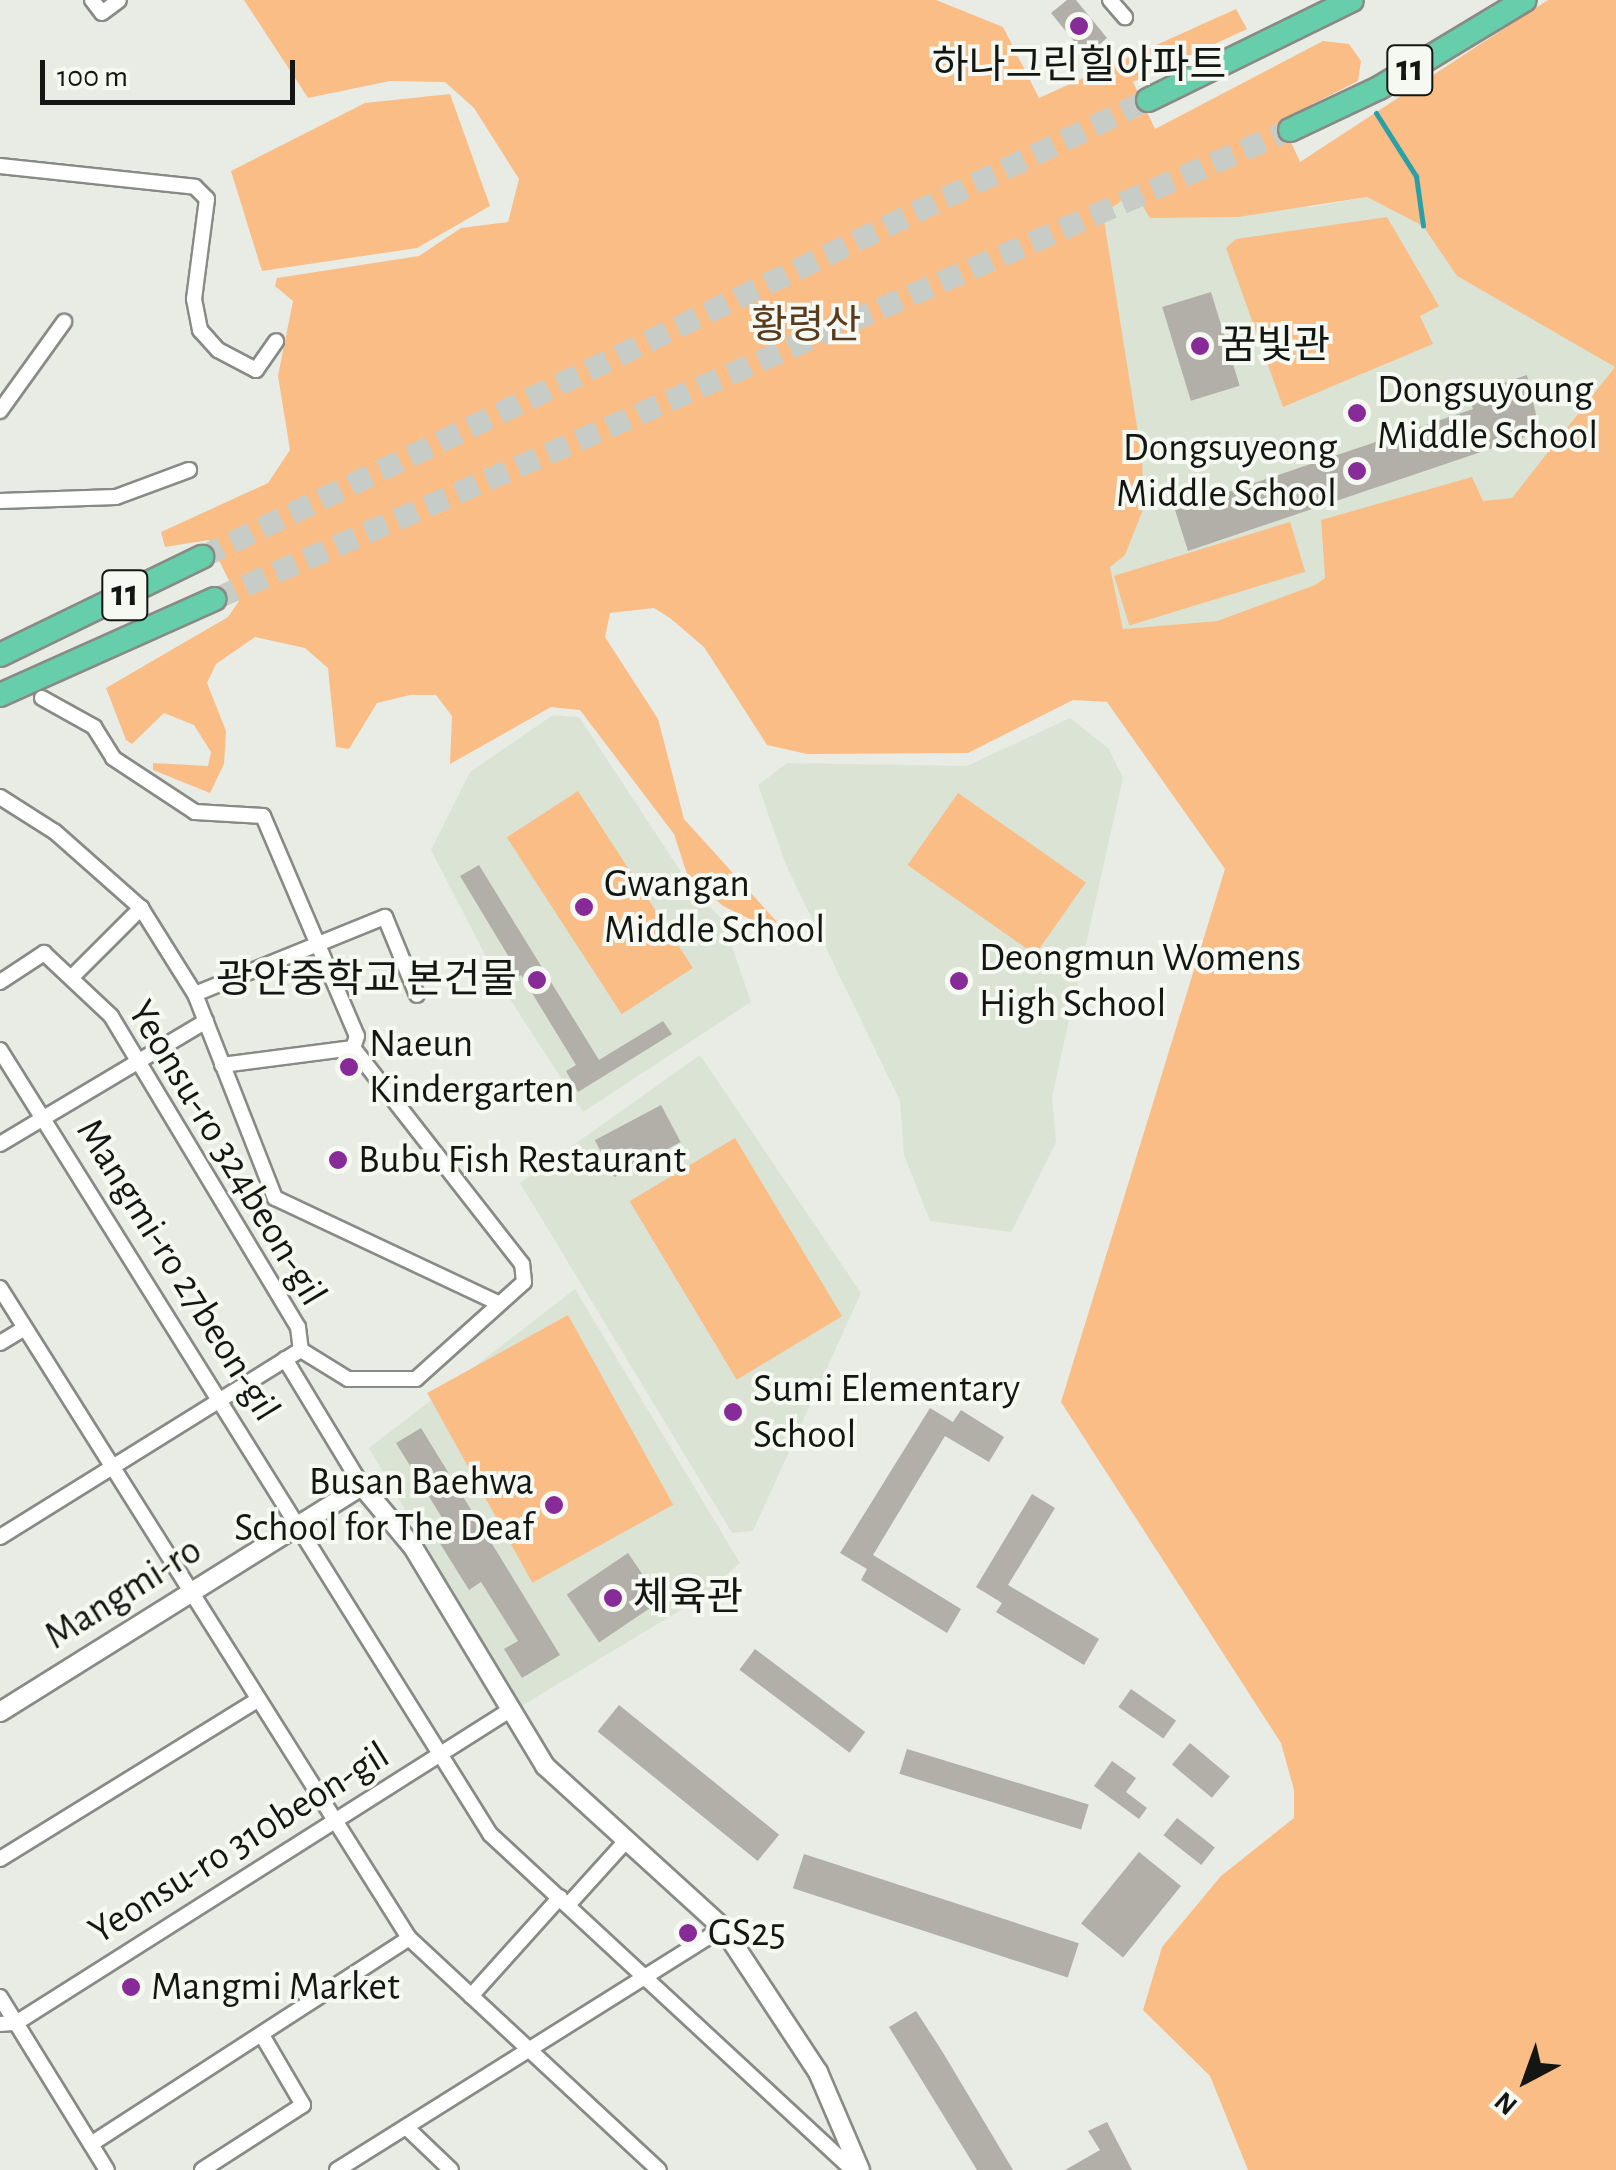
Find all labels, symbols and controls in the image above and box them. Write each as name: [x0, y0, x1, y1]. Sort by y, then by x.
marker: 하나그린힐아파트: [1068, 15, 1090, 37]
road number: 11: [1385, 37, 1435, 103]
scale bar: [45, 40, 300, 102]
place label: 하나그린힐아파트: [932, 42, 1226, 90]
text: 100 m: [57, 62, 128, 92]
park label: 황령산: [751, 302, 861, 350]
place label: 꿈빛관: [1220, 322, 1330, 370]
marker: 꿈빛관: [1189, 335, 1211, 357]
place label: Dongsuyoung Middle School: [1377, 366, 1598, 460]
marker: Dongsuyoung Middle School: [1346, 402, 1368, 424]
place label: Dongsuyeong Middle School: [1116, 424, 1337, 518]
marker: Dongsuyeong Middle School: [1346, 460, 1368, 482]
road number: 11: [100, 562, 150, 628]
place label: Gwangan Middle School: [604, 860, 825, 954]
marker: Gwangan Middle School: [573, 896, 595, 918]
place label: Deongmun Womens High School: [979, 934, 1301, 1028]
place label: 광안중학교 본건물: [216, 956, 517, 1004]
marker: 광안중학교 본건물: [526, 969, 548, 991]
marker: Deongmun Womens High School: [948, 970, 970, 992]
street label: Yeonsu-ro 324beon-gil: [117, 992, 337, 1314]
place label: Naeun Kindergarten: [369, 1020, 575, 1114]
marker: Naeun Kindergarten: [338, 1056, 360, 1078]
street label: Mangmi-ro 27beon-gil: [66, 1110, 290, 1430]
place label: Bubu Fish Restaurant: [358, 1136, 686, 1184]
marker: Bubu Fish Restaurant: [327, 1149, 349, 1171]
place label: Sumi Elementary School: [753, 1365, 1020, 1459]
marker: Sumi Elementary School: [722, 1401, 744, 1423]
place label: Busan Baehwa School for The Deaf: [234, 1458, 534, 1552]
marker: Busan Baehwa School for The Deaf: [543, 1494, 565, 1516]
street label: Mangmi-ro: [36, 1526, 210, 1660]
place label: 체육관: [633, 1574, 743, 1622]
marker: 체육관: [602, 1587, 624, 1609]
street label: Yeonsu-ro 310beon-gil: [80, 1731, 398, 1955]
place label: GS25: [708, 1909, 786, 1957]
marker: GS25: [677, 1922, 699, 1944]
place label: Mangmi Market: [151, 1963, 400, 2011]
marker: Mangmi Market: [120, 1976, 142, 1998]
north arrow: [1476, 2030, 1576, 2130]
text: N: [1490, 2086, 1523, 2120]

